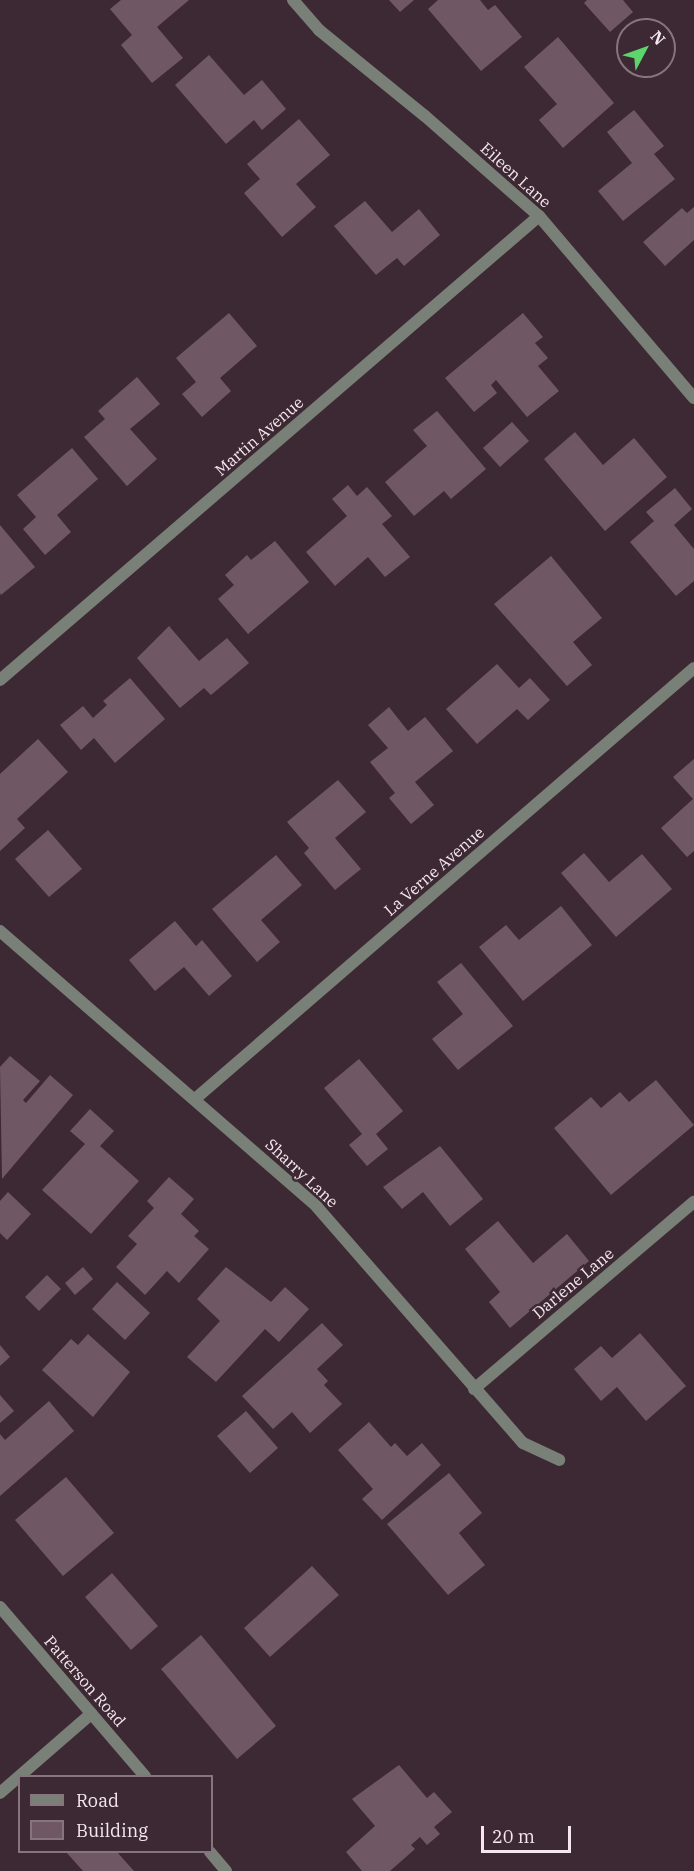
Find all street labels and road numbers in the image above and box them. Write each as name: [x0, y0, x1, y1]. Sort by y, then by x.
street label: Eileen Lane: [477, 138, 555, 212]
street label: Martin Avenue: [211, 392, 307, 480]
street label: La Verne Avenue: [380, 822, 488, 920]
street label: Sharry Lane: [262, 1135, 342, 1211]
street label: Darlene Lane: [529, 1243, 617, 1323]
street label: Patterson Road: [40, 1632, 130, 1730]

